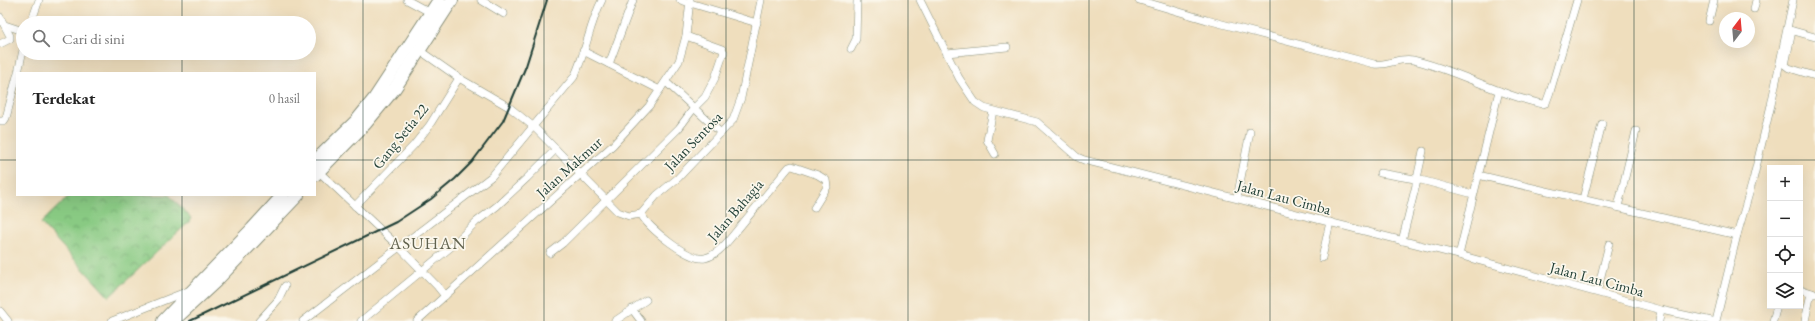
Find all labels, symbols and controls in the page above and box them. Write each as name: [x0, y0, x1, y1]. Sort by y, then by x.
north arrow: [1719, 12, 1755, 48]
search box: [16, 16, 316, 60]
icon: search: [30, 27, 52, 49]
text: Cari di sini: [62, 29, 125, 48]
text: Terdekat: [32, 87, 95, 109]
text: 0 hasil: [269, 90, 300, 107]
street label: Gang Setia 22: [368, 99, 433, 173]
street label: Jalan Sentosa: [659, 107, 726, 176]
street label: Jalan Makmur: [531, 132, 606, 203]
map controls: [1767, 165, 1803, 309]
button: +: [1767, 165, 1803, 201]
street label: Jalan Bahagia: [701, 175, 767, 247]
street label: Jalan Lau Cimba: [1233, 175, 1333, 219]
button: −: [1767, 201, 1803, 237]
district label: ASUHAN: [388, 232, 467, 254]
button: locate: [1767, 237, 1803, 273]
street label: Jalan Lau Cimba: [1546, 257, 1646, 301]
button: layers: [1767, 273, 1803, 309]

